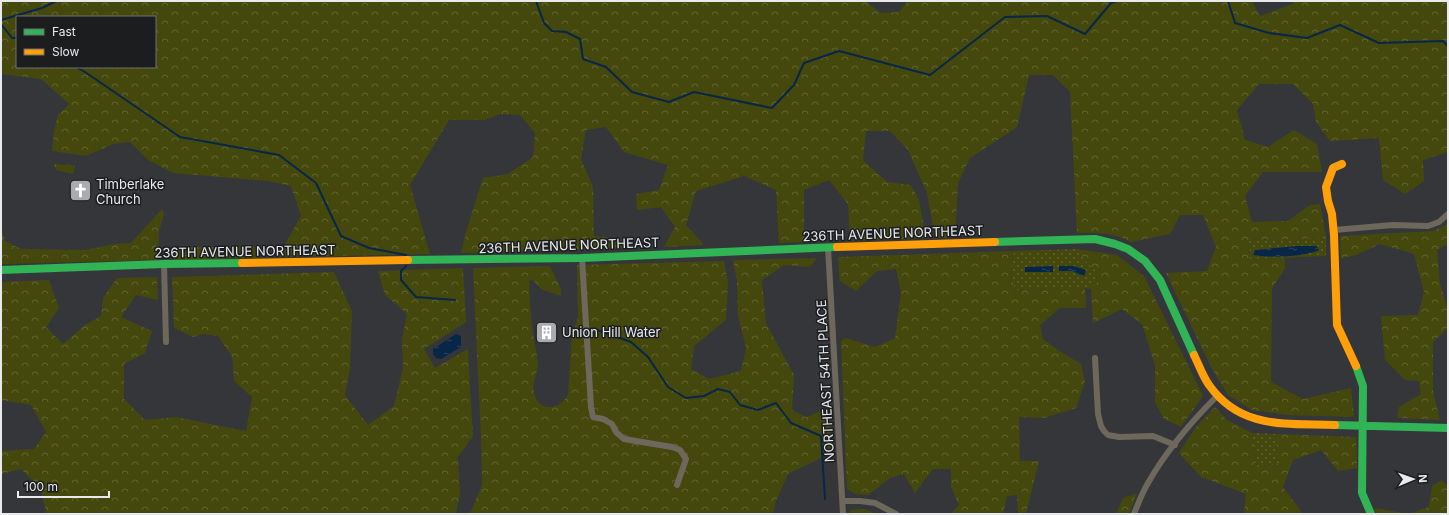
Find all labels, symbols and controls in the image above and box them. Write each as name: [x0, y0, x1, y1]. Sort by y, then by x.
legend: [16, 16, 156, 68]
text: Fast: [52, 24, 76, 39]
text: Slow: [52, 44, 80, 59]
place label: Timberlake Church: [96, 176, 164, 207]
church icon: Timberlake Church: [67, 178, 93, 204]
street label: 236TH AVENUE NORTHEAST: [802, 222, 984, 244]
street label: 236TH AVENUE NORTHEAST: [478, 234, 660, 256]
street label: 236TH AVENUE NORTHEAST: [154, 241, 336, 261]
street label: NORTHEAST 54TH PLACE: [813, 299, 837, 463]
building icon: Union Hill Water: [534, 319, 560, 345]
place label: Union Hill Water: [562, 324, 661, 340]
north arrow: [1393, 459, 1433, 499]
scale bar: [18, 473, 109, 499]
text: N: [1416, 474, 1430, 483]
text: 100 m: [24, 479, 58, 494]

